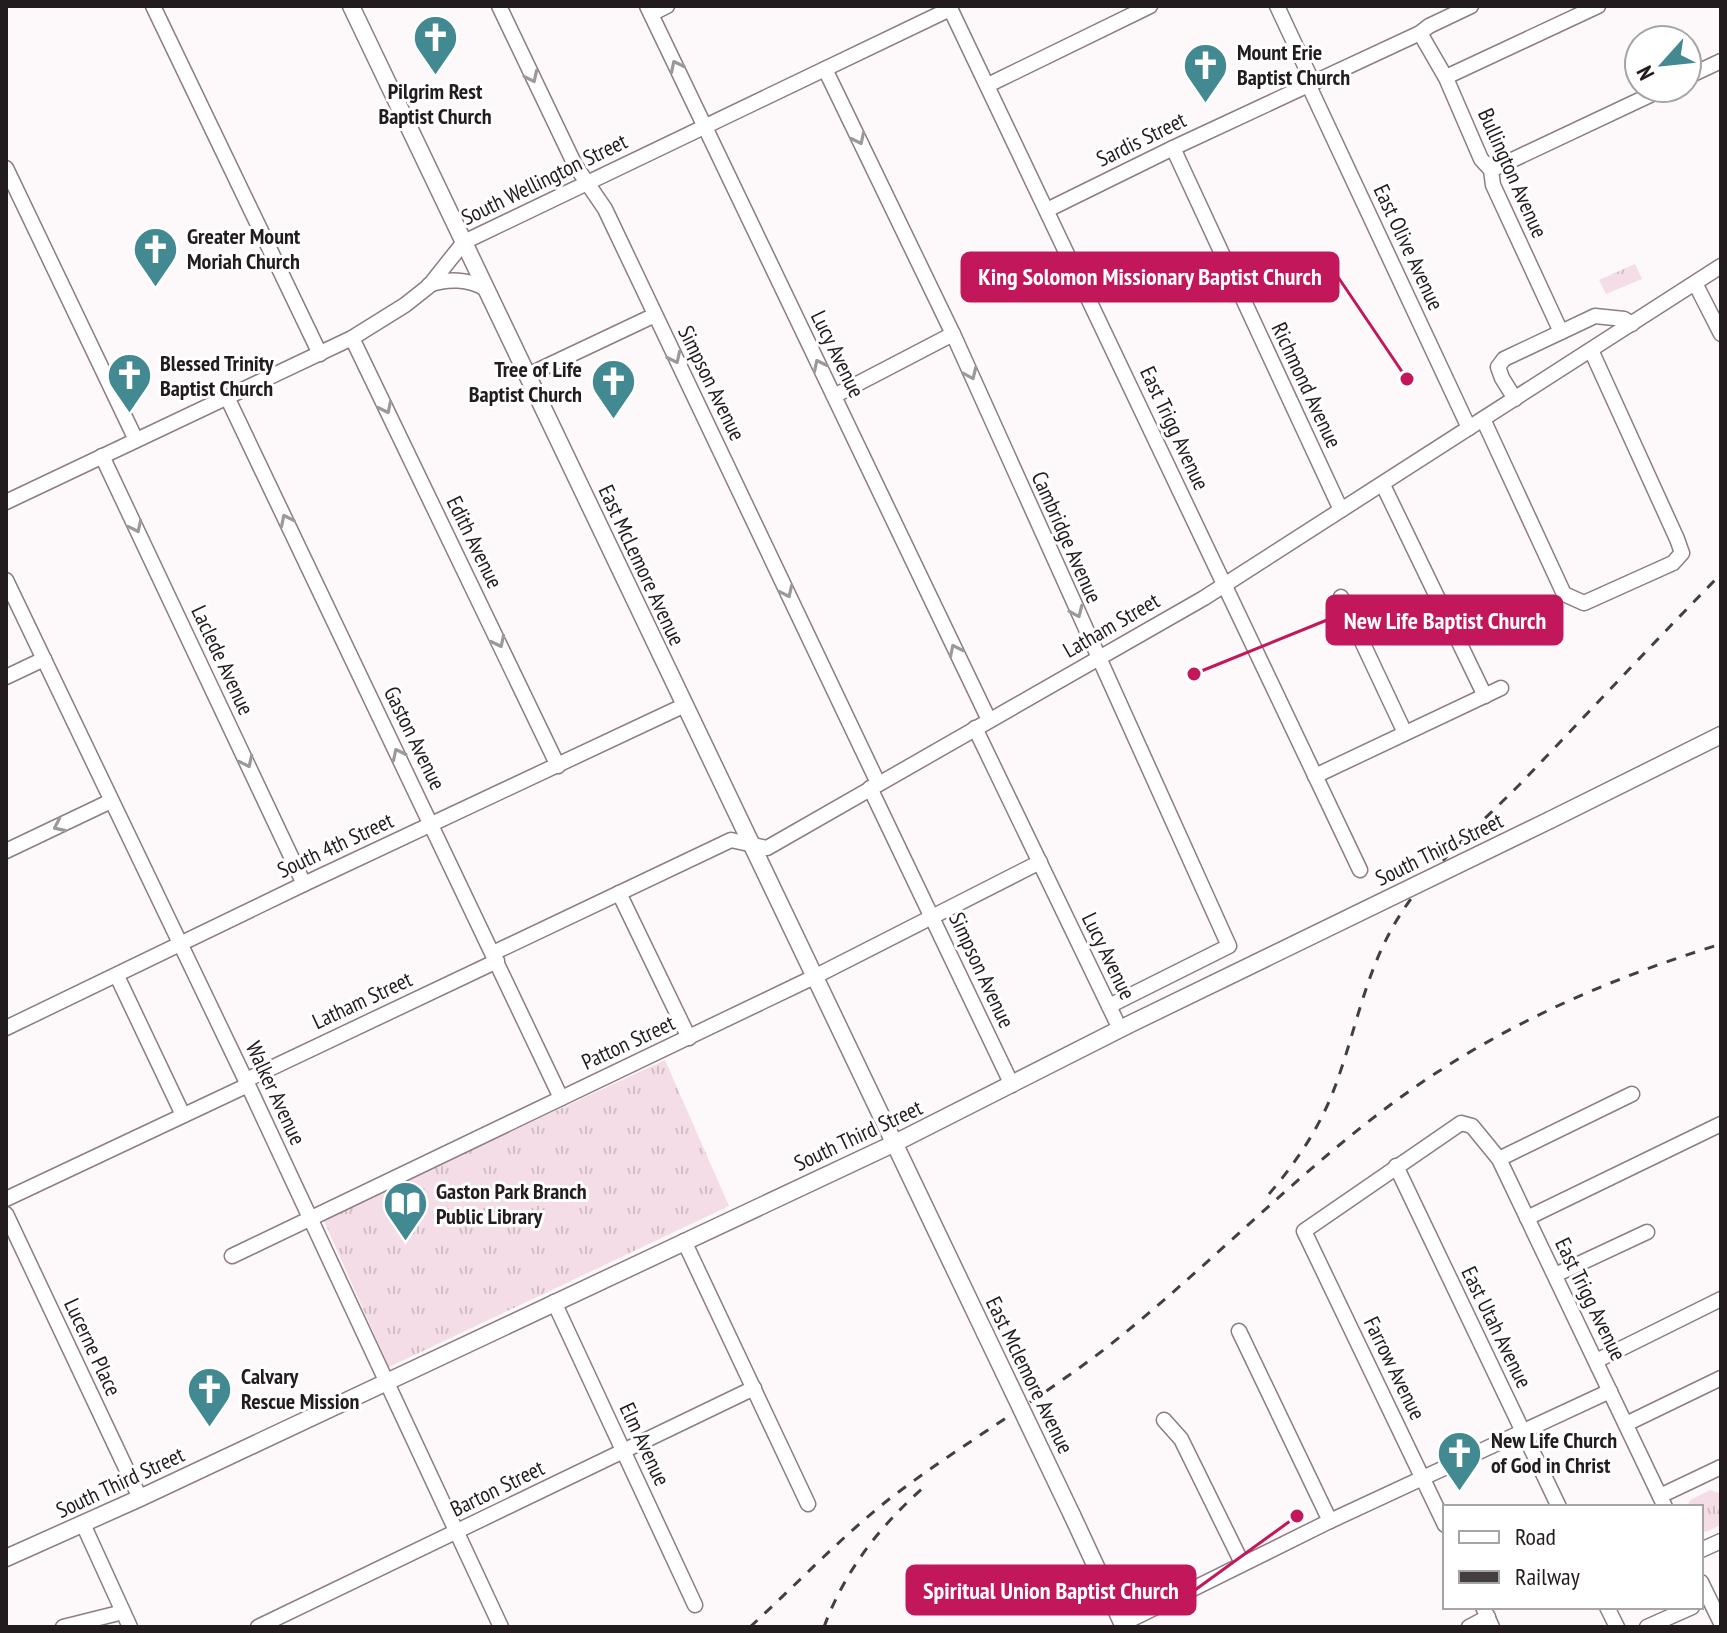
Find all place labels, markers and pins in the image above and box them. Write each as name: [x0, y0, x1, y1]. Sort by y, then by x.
church icon: Pilgrim Rest Baptist Church: [411, 14, 459, 77]
place label: Mount Erie Baptist Church: [1237, 38, 1350, 91]
church icon: Mount Erie Baptist Church: [1182, 41, 1230, 104]
place label: Pilgrim Rest Baptist Church: [378, 77, 492, 130]
place label: Greater Mount Moriah Church: [187, 222, 301, 275]
church icon: Greater Mount Moriah Church: [132, 225, 180, 288]
callout: King Solomon Missionary Baptist Church: [962, 253, 1338, 301]
place label: Blessed Trinity Baptist Church: [160, 349, 275, 402]
church icon: Blessed Trinity Baptist Church: [105, 352, 153, 415]
place label: Tree of Life Baptist Church: [469, 355, 582, 408]
church icon: Tree of Life Baptist Church: [589, 358, 637, 421]
callout: New Life Baptist Church: [1327, 596, 1562, 644]
place label: Gaston Park Branch Public Library: [436, 1177, 587, 1230]
library icon: Gaston Park Branch Public Library: [381, 1180, 429, 1243]
place label: Calvary Rescue Mission: [241, 1362, 359, 1415]
church icon: Calvary Rescue Mission: [186, 1365, 234, 1428]
place label: New Life Church of God in Christ: [1491, 1426, 1617, 1479]
church icon: New Life Church of God in Christ: [1436, 1429, 1484, 1492]
callout: Spiritual Union Baptist Church: [907, 1566, 1195, 1614]

